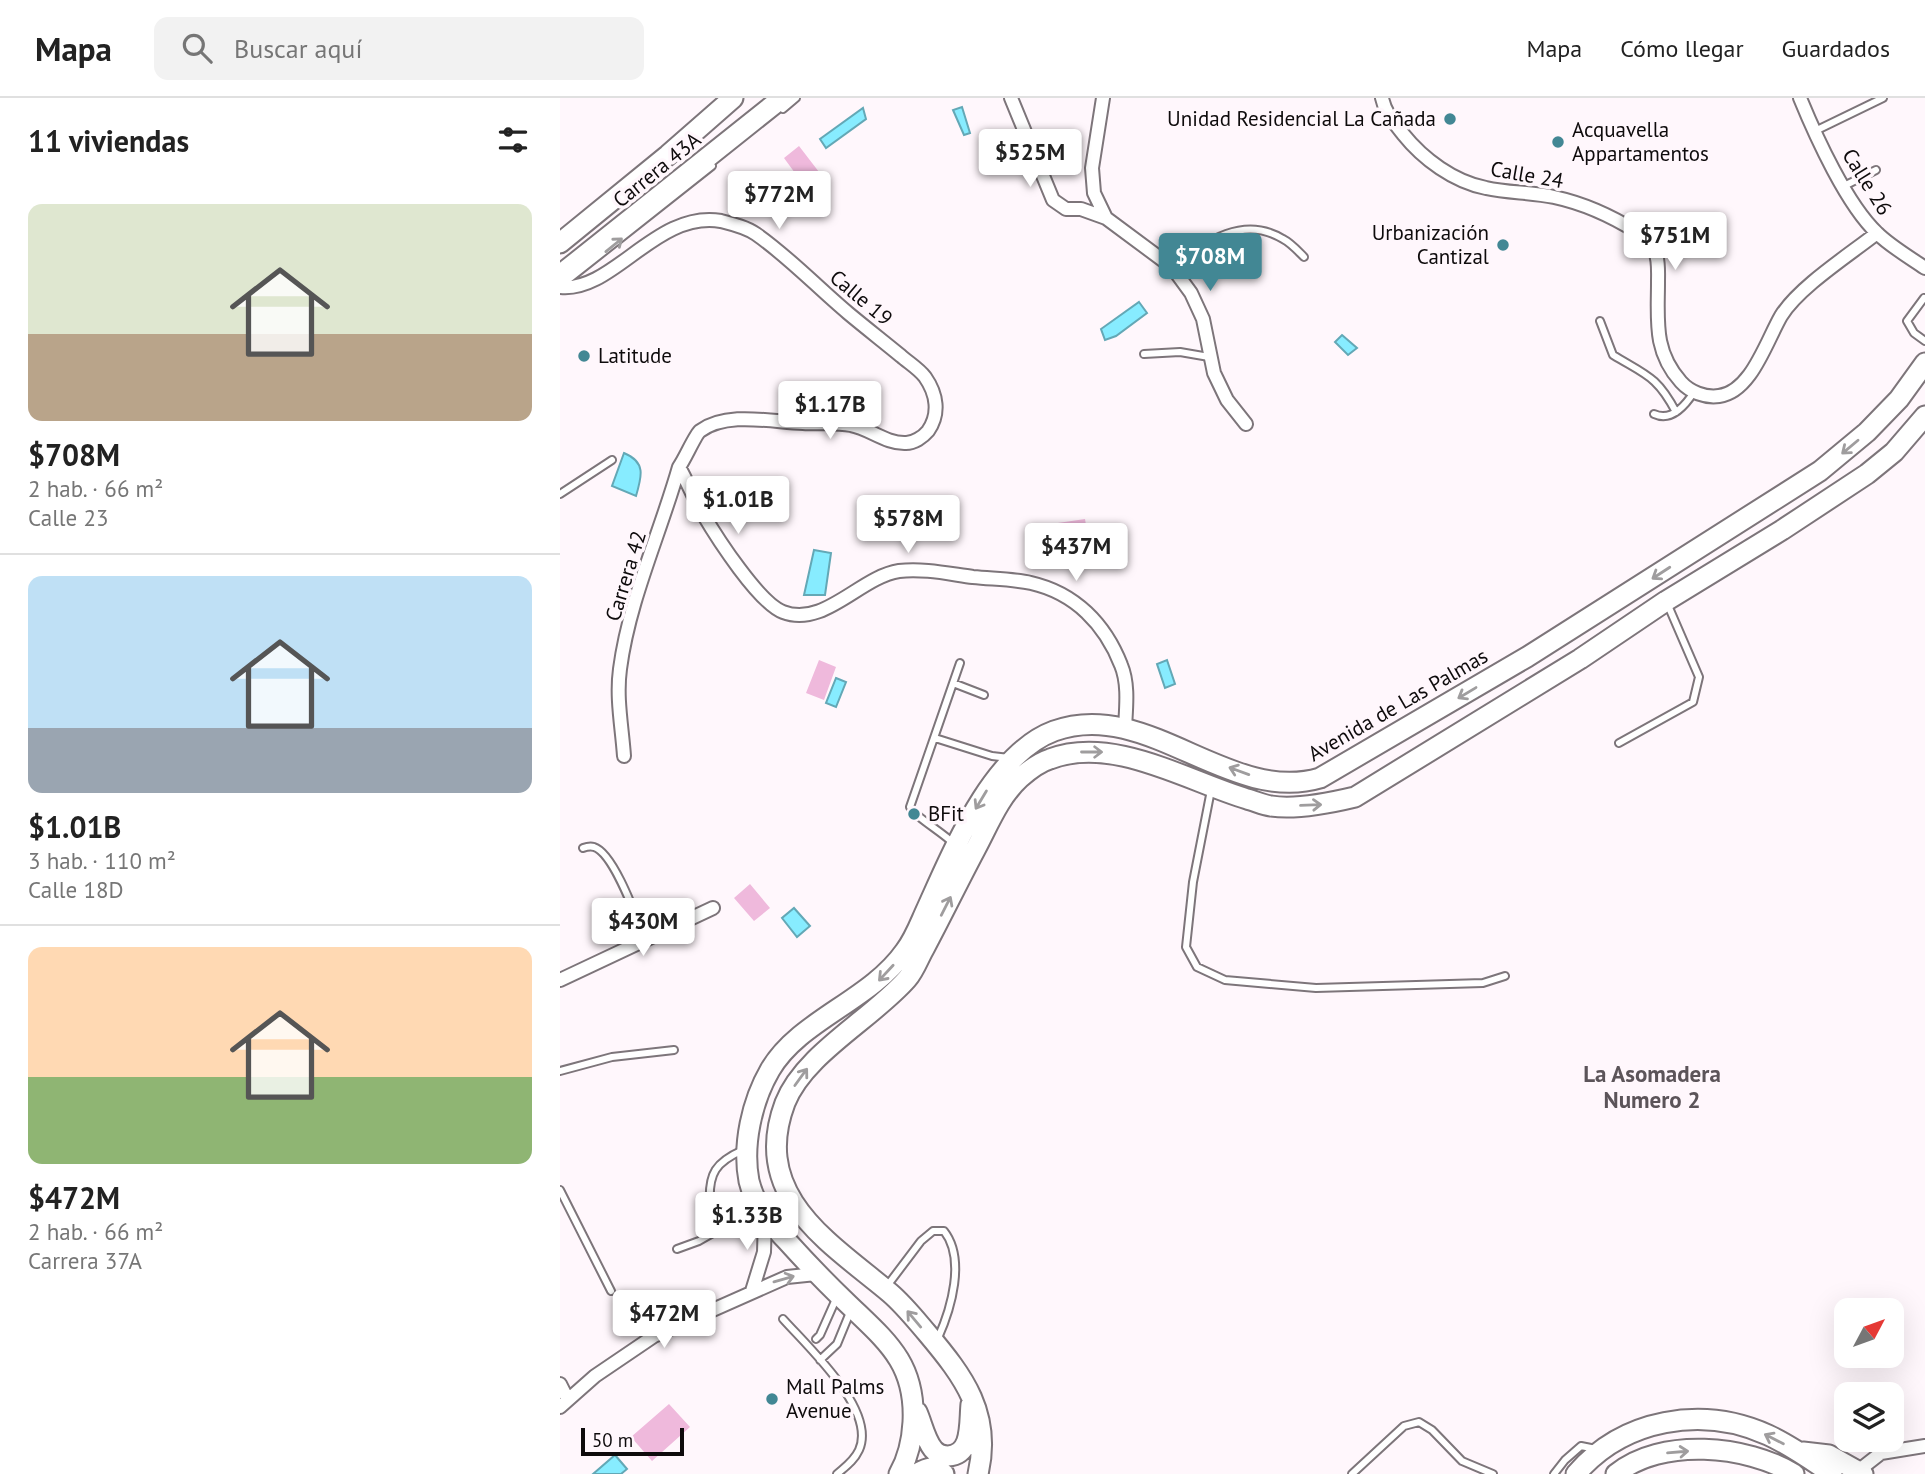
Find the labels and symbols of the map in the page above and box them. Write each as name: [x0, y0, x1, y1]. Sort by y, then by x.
place label: Unidad Residencial La Cañada: [1167, 105, 1436, 132]
marker: Unidad Residencial La Cañada: [1442, 111, 1458, 127]
place label: Acquavella Appartamentos: [1572, 116, 1709, 167]
street label: Carrera 43A: [607, 126, 707, 213]
pin: $525M: [981, 130, 1079, 189]
marker: Acquavella Appartamentos: [1550, 134, 1566, 150]
street label: Calle 26: [1837, 143, 1898, 220]
street label: Calle 24: [1489, 155, 1566, 194]
pin: $772M: [730, 172, 828, 231]
pin: $751M: [1626, 212, 1724, 272]
place label: Urbanización Cantizal: [1372, 219, 1489, 270]
pin: $708M: [1161, 234, 1259, 293]
one-way arrow: [605, 237, 623, 253]
marker: Urbanización Cantizal: [1495, 237, 1511, 253]
street label: Calle 19: [824, 264, 898, 332]
place label: Latitude: [598, 342, 672, 369]
marker: Latitude: [576, 348, 592, 364]
pin: $1.17B: [773, 382, 887, 441]
one-way arrow: [1841, 439, 1859, 455]
pin: $1.01B: [681, 476, 795, 536]
pin: $578M: [859, 496, 957, 555]
pin: $437M: [1027, 524, 1125, 583]
street label: Carrera 42: [599, 527, 652, 624]
one-way arrow: [1651, 566, 1671, 580]
street label: Avenida de Las Palmas: [1303, 642, 1493, 767]
one-way arrow: [1458, 686, 1478, 700]
one-way arrow: [1081, 745, 1104, 758]
one-way arrow: [1228, 764, 1250, 777]
one-way arrow: [974, 790, 988, 810]
one-way arrow: [1299, 798, 1322, 811]
place label: BFit: [928, 800, 964, 827]
marker: BFit: [906, 806, 922, 822]
one-way arrow: [940, 896, 953, 917]
pin: $430M: [594, 898, 692, 958]
one-way arrow: [878, 964, 894, 982]
district label: La Asomadera Numero 2: [1583, 1059, 1721, 1114]
one-way arrow: [794, 1068, 808, 1087]
pin: $1.33B: [690, 1192, 804, 1252]
one-way arrow: [772, 1272, 794, 1285]
pin: $472M: [615, 1290, 713, 1350]
north arrow: [1834, 1298, 1904, 1368]
one-way arrow: [907, 1310, 922, 1328]
place label: Mall Palms Avenue: [786, 1373, 884, 1424]
marker: Mall Palms Avenue: [764, 1391, 780, 1407]
scale bar: [581, 1425, 684, 1457]
one-way arrow: [1764, 1431, 1785, 1445]
one-way arrow: [1667, 1445, 1689, 1458]

